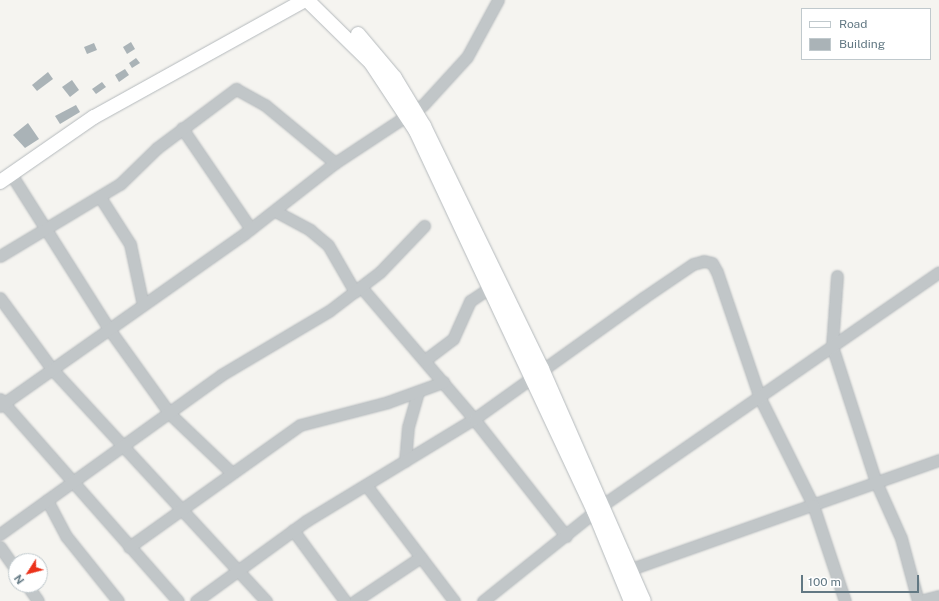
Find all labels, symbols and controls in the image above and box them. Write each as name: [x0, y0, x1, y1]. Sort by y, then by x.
legend: [801, 8, 931, 60]
text: Road: [839, 17, 867, 31]
text: Building: [839, 37, 885, 51]
north arrow: [8, 553, 48, 593]
scale bar: [803, 567, 921, 593]
text: N: [12, 572, 26, 586]
text: 100 m: [808, 575, 841, 589]

